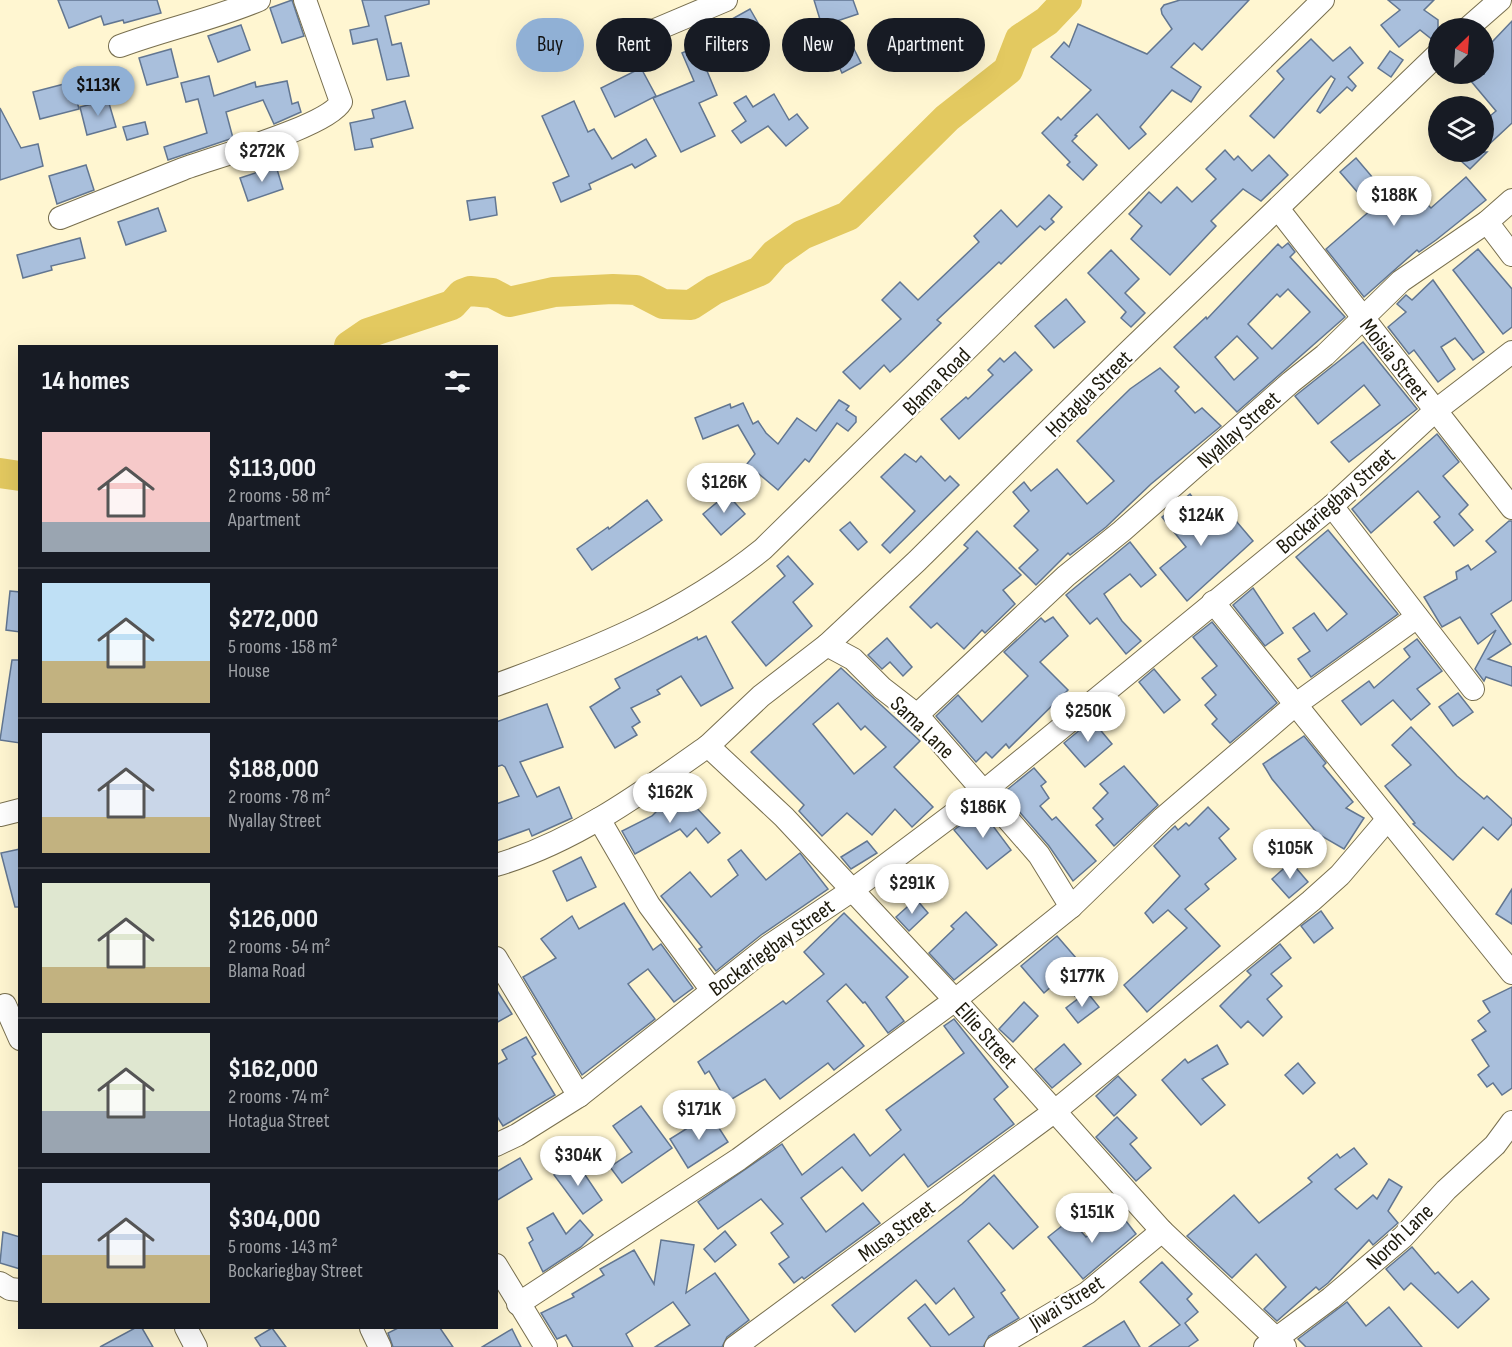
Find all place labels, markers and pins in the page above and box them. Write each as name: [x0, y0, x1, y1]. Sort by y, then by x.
pin: $113K: [56, 66, 140, 117]
pin: $272K: [220, 132, 304, 183]
pin: $188K: [1352, 176, 1436, 227]
pin: $126K: [682, 463, 766, 514]
pin: $124K: [1159, 496, 1243, 547]
pin: $250K: [1046, 692, 1130, 743]
pin: $162K: [628, 773, 712, 824]
pin: $186K: [941, 788, 1025, 839]
pin: $105K: [1248, 829, 1332, 880]
pin: $291K: [870, 864, 954, 915]
pin: $177K: [1040, 957, 1124, 1008]
pin: $171K: [657, 1090, 741, 1141]
pin: $304K: [536, 1136, 620, 1187]
pin: $151K: [1050, 1193, 1134, 1244]

